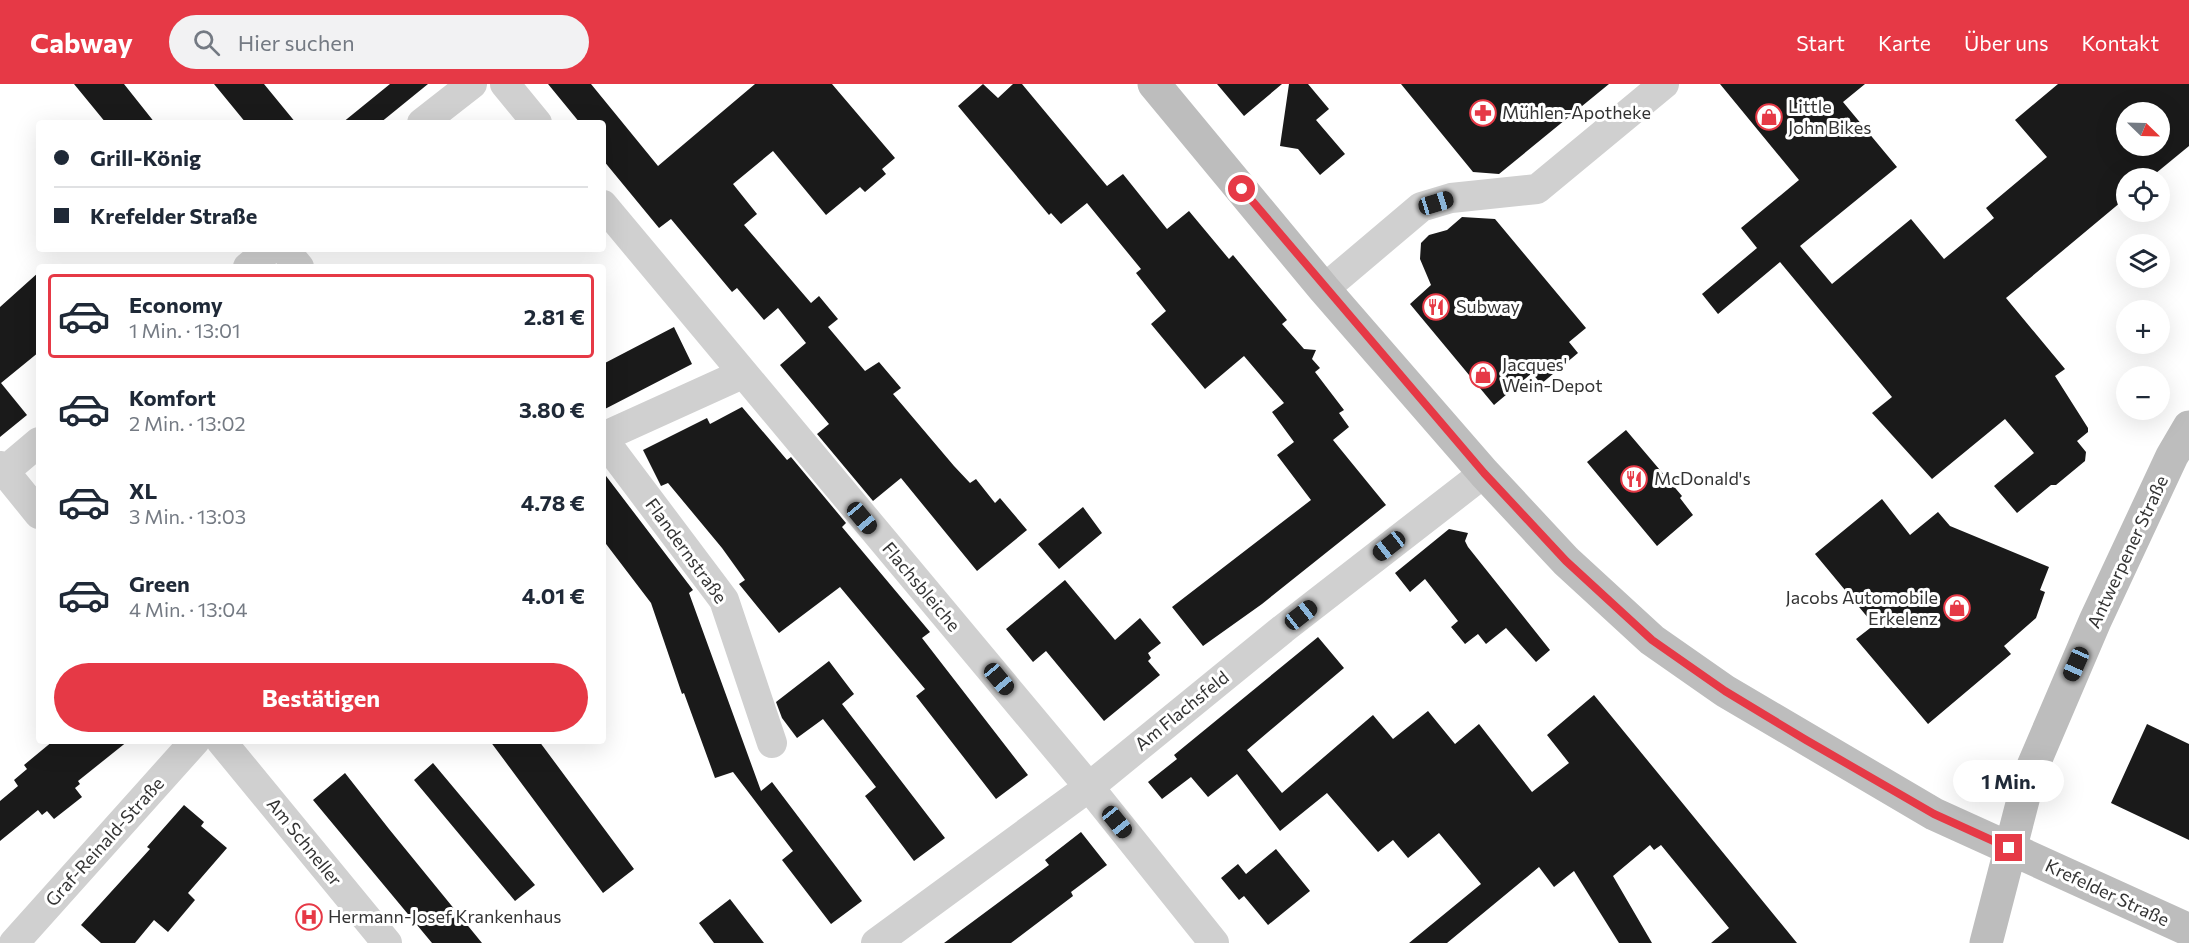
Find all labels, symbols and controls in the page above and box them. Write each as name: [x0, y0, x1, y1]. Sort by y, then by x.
search box: [169, 15, 589, 69]
text: Cabway: [30, 25, 133, 59]
icon: search: [190, 26, 223, 59]
text: Hier suchen: [238, 29, 355, 56]
text: Start: [1796, 30, 1845, 55]
text: Karte: [1878, 30, 1931, 55]
text: Über uns: [1964, 30, 2048, 55]
text: Kontakt: [2081, 30, 2159, 55]
place label: Little John Bikes: [1788, 95, 1871, 138]
pharmacy icon: Mühlen-Apotheke: [1468, 98, 1498, 128]
place label: Mühlen-Apotheke: [1502, 101, 1651, 123]
shop icon: Little John Bikes: [1754, 102, 1784, 132]
north arrow: [2116, 102, 2170, 156]
map controls: [2116, 102, 2170, 420]
text: Grill-König: [90, 144, 201, 171]
button: locate: [2116, 168, 2170, 222]
route start: [1228, 175, 1255, 202]
car: [1416, 189, 1456, 217]
text: Krefelder Straße: [90, 202, 257, 229]
button: layers: [2116, 234, 2170, 288]
icon: car: [57, 289, 111, 343]
text: Economy: [129, 291, 223, 318]
restaurant icon: Subway: [1421, 292, 1451, 322]
place label: Subway: [1456, 295, 1520, 317]
button: +: [2116, 300, 2170, 354]
text: 2.81 €: [524, 303, 585, 330]
text: 1 Min. · 13:01: [129, 318, 241, 342]
place label: Jacques' Wein-Depot: [1502, 353, 1603, 396]
shop icon: Jacques' Wein-Depot: [1468, 360, 1498, 390]
button: −: [2116, 366, 2170, 420]
icon: car: [57, 382, 111, 436]
text: Komfort: [129, 384, 216, 411]
text: 3.80 €: [519, 396, 585, 423]
text: 2 Min. · 13:02: [129, 411, 246, 435]
restaurant icon: McDonald's: [1619, 464, 1649, 494]
place label: McDonald's: [1654, 467, 1751, 489]
street label: Antwerpener Straße: [2082, 472, 2172, 631]
icon: car: [57, 475, 111, 529]
text: XL: [129, 477, 157, 504]
text: 4.78 €: [521, 489, 585, 516]
street label: Flandernstraße: [641, 494, 732, 607]
car: [844, 498, 880, 538]
text: 3 Min. · 13:03: [129, 504, 246, 528]
car: [1369, 528, 1409, 564]
street label: Flachsbleiche: [878, 537, 965, 635]
icon: car: [57, 568, 111, 622]
text: Green: [129, 570, 190, 597]
text: 4.01 €: [522, 582, 585, 609]
place label: Jacobs Automobile Erkelenz: [1785, 586, 1938, 629]
shop icon: Jacobs Automobile Erkelenz: [1942, 593, 1972, 623]
text: 4 Min. · 13:04: [129, 597, 247, 621]
car: [1281, 597, 1321, 633]
car: [2060, 644, 2092, 684]
car: [981, 659, 1017, 699]
button: Bestätigen: [54, 663, 588, 732]
street label: Am Flachsfeld: [1130, 666, 1233, 755]
callout: 1 Min.: [1954, 761, 2064, 803]
text: 1 Min.: [1981, 769, 2036, 793]
street label: Graf-Reinald-Straße: [40, 772, 168, 911]
street label: Am Schneller: [263, 793, 347, 890]
car: [1099, 802, 1135, 842]
route end: [1995, 834, 2022, 861]
street label: Krefelder Straße: [2042, 854, 2173, 930]
hospital icon: Hermann-Josef Krankenhaus: [294, 902, 324, 932]
place label: Hermann-Josef Krankenhaus: [328, 905, 561, 927]

